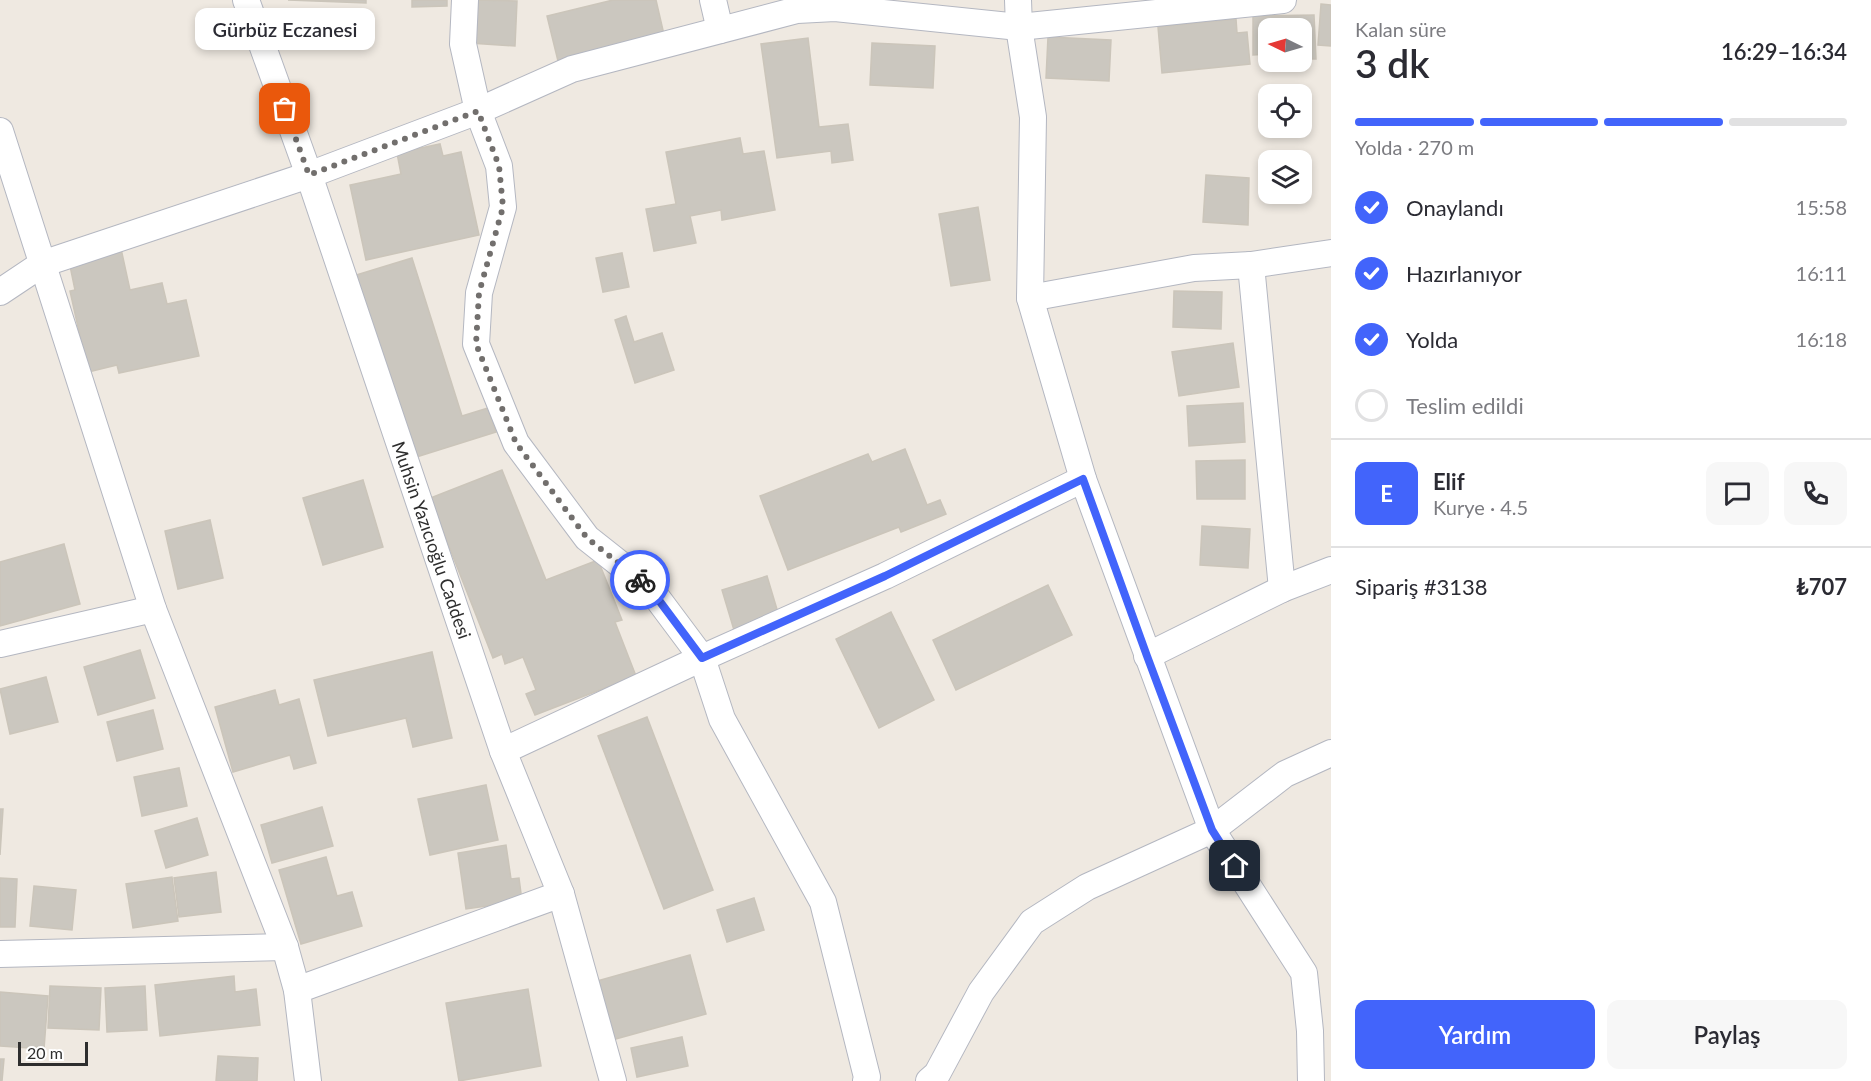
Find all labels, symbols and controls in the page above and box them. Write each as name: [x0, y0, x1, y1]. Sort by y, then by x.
callout: Gürbüz Eczanesi: [195, 7, 375, 49]
text: Gürbüz Eczanesi: [213, 17, 357, 41]
text: Kalan süre: [1355, 17, 1446, 41]
north arrow: [1258, 18, 1312, 72]
map controls: [1258, 18, 1312, 204]
text: 16:29–16:34: [1721, 38, 1847, 65]
text: 3 dk: [1355, 40, 1430, 86]
pin: [259, 83, 310, 134]
button: locate: [1258, 84, 1312, 138]
icon: bag: [268, 92, 301, 125]
text: Yolda · 270 m: [1355, 135, 1474, 159]
button: layers: [1258, 150, 1312, 204]
icon: check: [1355, 191, 1388, 224]
text: Onaylandı: [1406, 194, 1504, 221]
text: 15:58: [1796, 195, 1847, 219]
icon: check: [1355, 257, 1388, 290]
text: Hazırlanıyor: [1406, 260, 1522, 287]
text: 16:11: [1796, 261, 1847, 285]
icon: check: [1355, 323, 1388, 356]
text: Yolda: [1406, 326, 1458, 353]
text: 16:18: [1796, 327, 1847, 351]
text: Teslim edildi: [1406, 392, 1524, 419]
street label: Muhsin Yazıcıoğlu Caddesi: [388, 438, 476, 642]
button: chat: [1706, 462, 1769, 525]
button: phone: [1784, 462, 1847, 525]
text: Elif: [1433, 468, 1465, 495]
text: E: [1380, 480, 1393, 507]
text: Kurye · 4.5: [1433, 495, 1528, 519]
courier: [610, 550, 670, 610]
icon: bike: [624, 564, 657, 597]
text: Sipariş #3138: [1355, 573, 1488, 600]
text: ₺707: [1796, 573, 1847, 600]
pin: [1209, 840, 1260, 891]
icon: home: [1218, 849, 1251, 882]
button: Yardım: [1355, 1000, 1595, 1069]
button: Paylaş: [1607, 1000, 1847, 1069]
scale bar: [18, 1039, 88, 1066]
text: 20 m: [27, 1043, 63, 1062]

